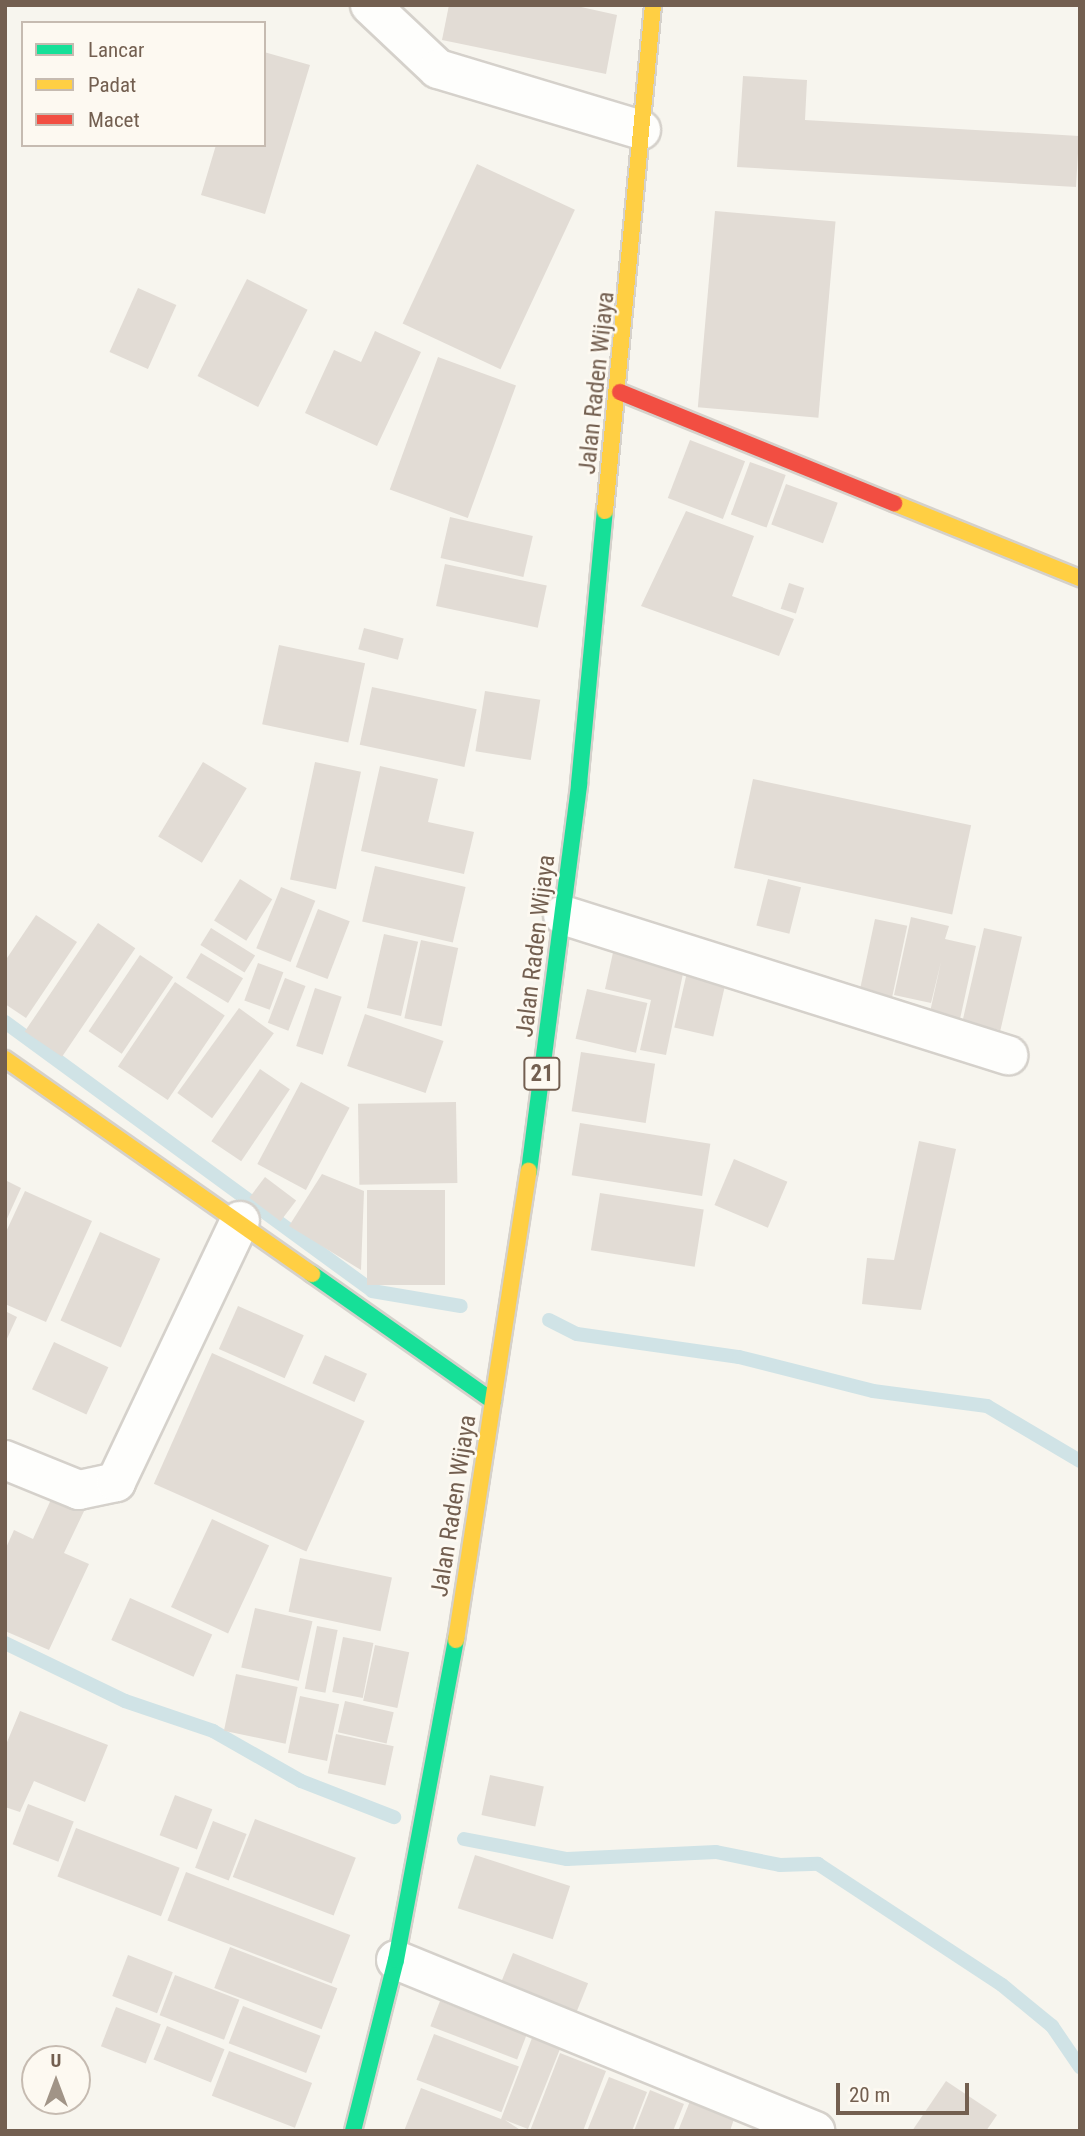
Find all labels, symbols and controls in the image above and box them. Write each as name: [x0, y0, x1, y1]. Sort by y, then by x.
legend: [21, 21, 266, 147]
text: Lancar: [88, 38, 144, 62]
text: Padat: [88, 73, 136, 97]
text: Macet: [88, 108, 140, 132]
street label: Jalan Raden Wijaya: [573, 290, 621, 476]
street label: Jalan Raden Wijaya: [511, 853, 561, 1039]
road number: 21: [523, 1054, 561, 1093]
street label: Jalan Raden Wijaya: [425, 1413, 483, 1599]
north arrow: [21, 2045, 91, 2115]
text: U: [51, 2049, 61, 2072]
scale bar: [840, 2070, 973, 2114]
text: 20 m: [849, 2083, 890, 2107]

